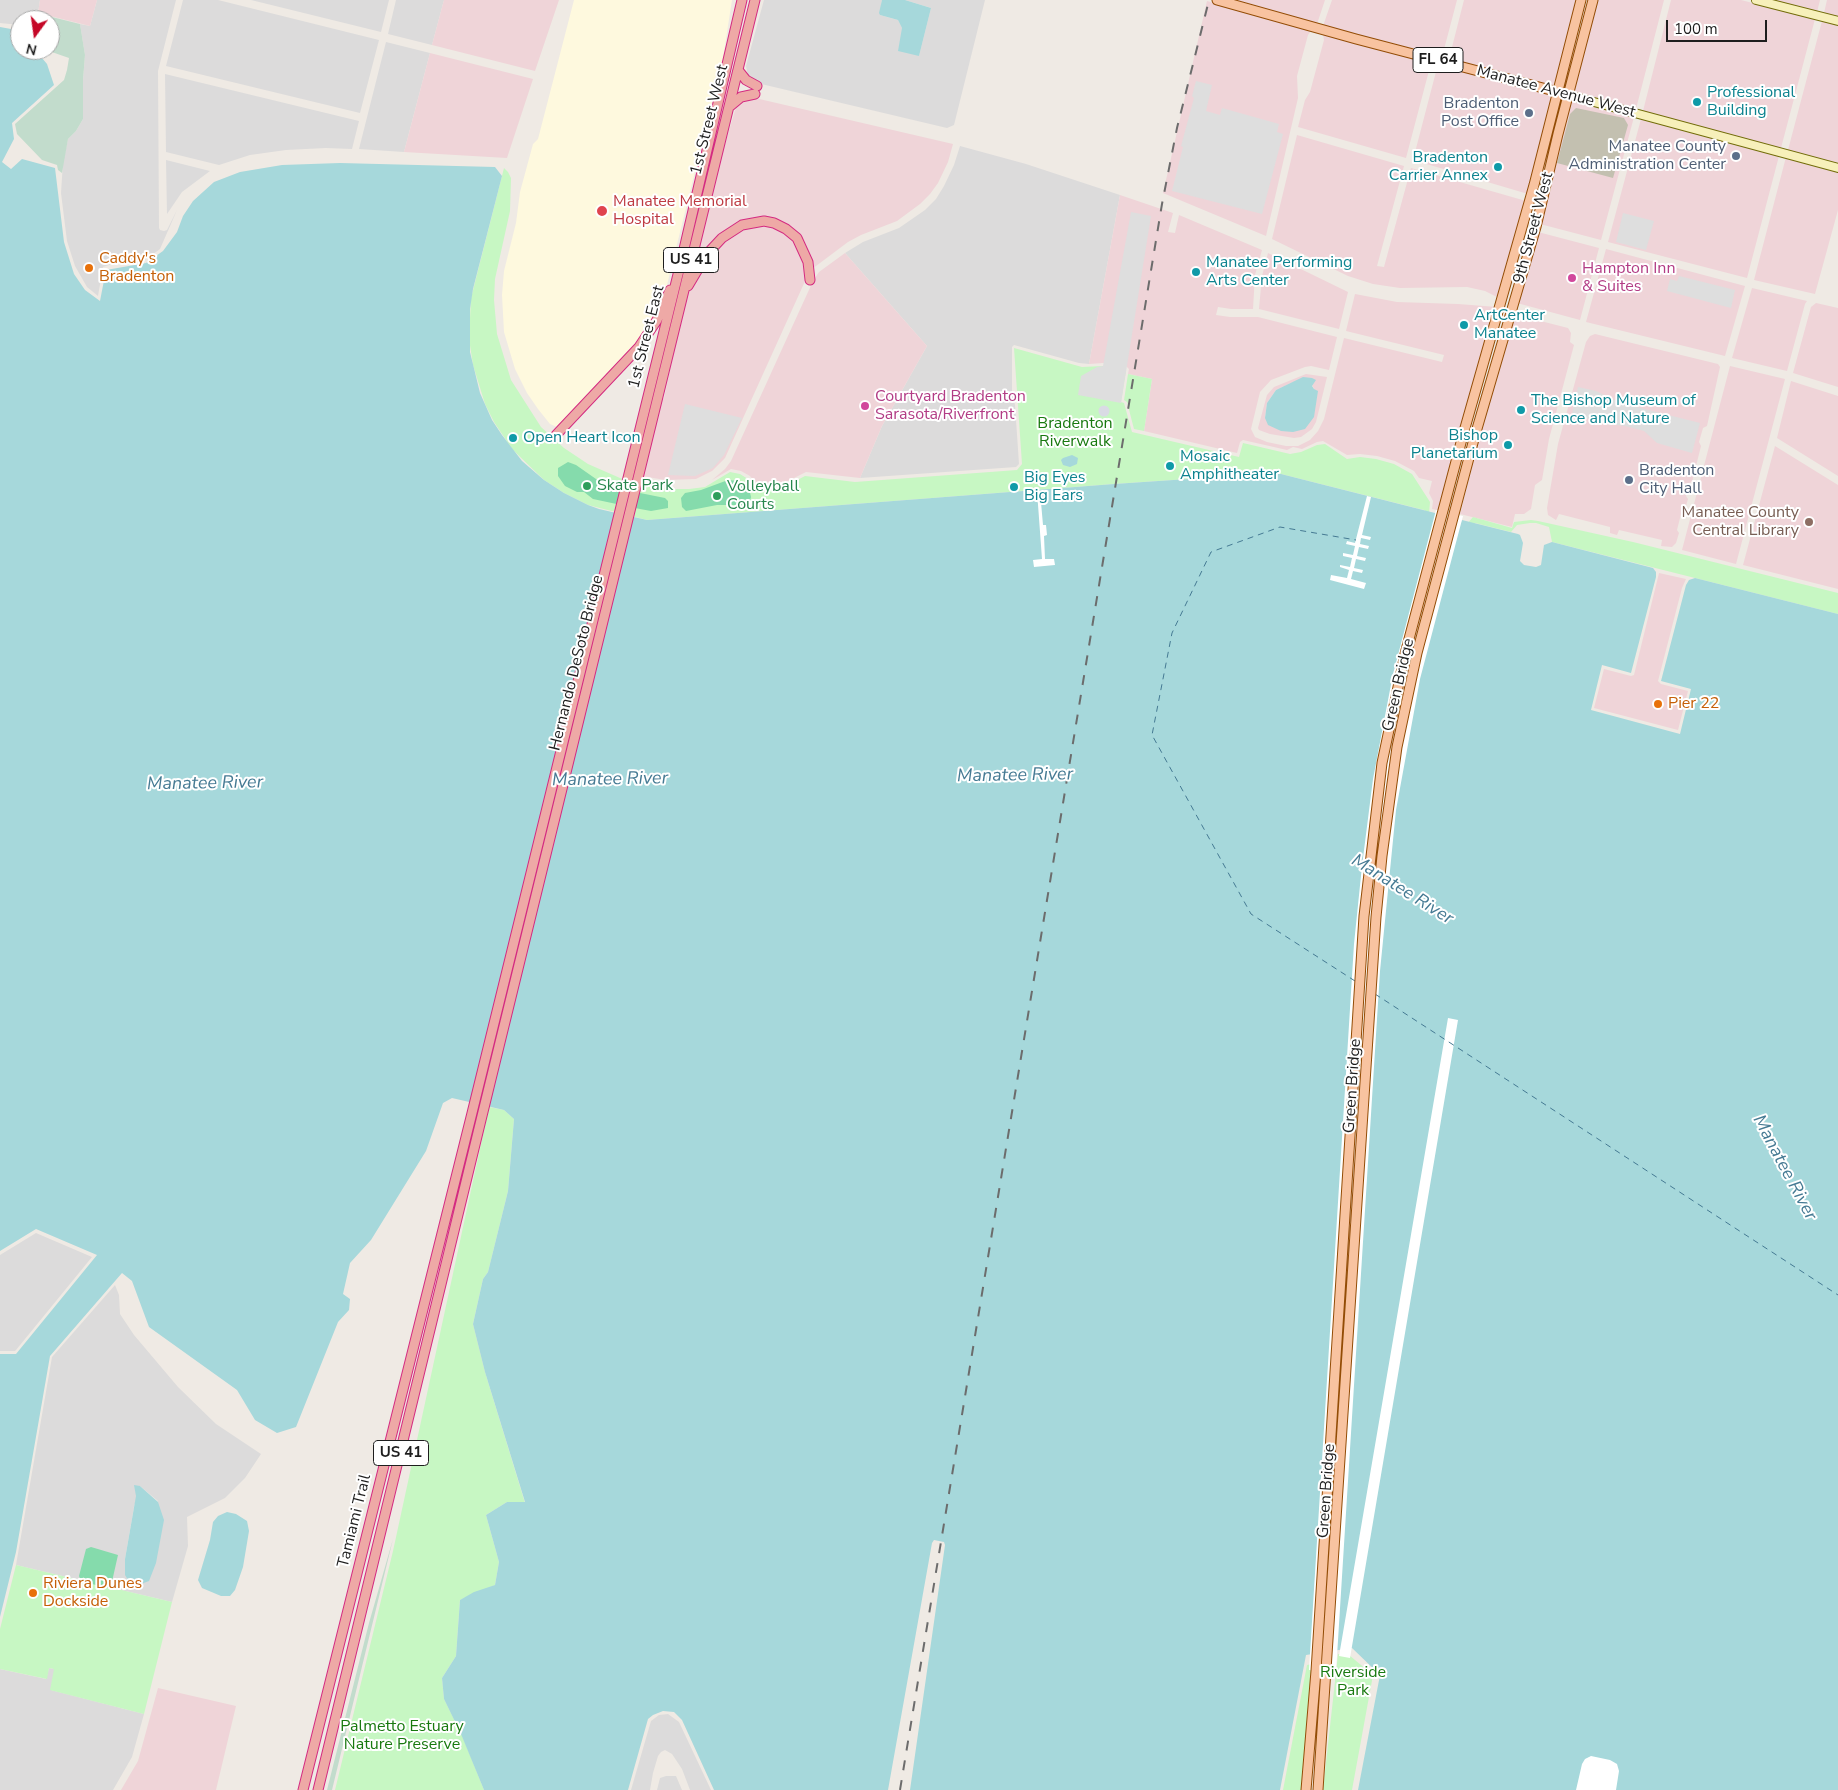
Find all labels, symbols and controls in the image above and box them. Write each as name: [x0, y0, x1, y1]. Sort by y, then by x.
north arrow: [10, 10, 60, 60]
scale bar: [1668, 10, 1769, 42]
text: 100 m: [1674, 19, 1718, 39]
text: N: [24, 39, 39, 60]
road number: FL 64: [1413, 48, 1463, 72]
street label: Manatee Avenue West: [1475, 62, 1637, 122]
street label: 1st Street West: [687, 63, 733, 177]
place label: Professional Building: [1707, 83, 1795, 121]
place label: Bradenton Post Office: [1441, 94, 1519, 132]
marker: Professional Building: [1691, 96, 1703, 108]
marker: Bradenton Post Office: [1523, 107, 1535, 119]
place label: Manatee County Administration Center: [1569, 137, 1726, 175]
place label: Bradenton Carrier Annex: [1389, 148, 1488, 186]
marker: Manatee County Administration Center: [1730, 150, 1742, 162]
marker: Bradenton Carrier Annex: [1492, 161, 1504, 173]
street label: 9th Street West: [1510, 170, 1558, 286]
place label: Manatee Memorial Hospital: [613, 192, 747, 230]
marker: Manatee Memorial Hospital: [595, 204, 609, 218]
road number: US 41: [664, 248, 718, 272]
place label: Caddy's Bradenton: [99, 249, 174, 287]
place label: Manatee Performing Arts Center: [1206, 253, 1352, 291]
place label: Hampton Inn & Suites: [1582, 259, 1675, 297]
marker: Caddy's Bradenton: [83, 262, 95, 274]
marker: Manatee Performing Arts Center: [1190, 266, 1202, 278]
marker: Hampton Inn & Suites: [1566, 272, 1578, 284]
street label: 1st Street East: [625, 283, 669, 391]
place label: ArtCenter Manatee: [1474, 306, 1545, 344]
marker: ArtCenter Manatee: [1458, 319, 1470, 331]
place label: Courtyard Bradenton Sarasota/Riverfront: [875, 387, 1026, 425]
place label: The Bishop Museum of Science and Nature: [1531, 391, 1696, 429]
marker: Courtyard Bradenton Sarasota/Riverfront: [859, 400, 871, 412]
marker: The Bishop Museum of Science and Nature: [1515, 404, 1527, 416]
park label: Bradenton Riverwalk: [1037, 414, 1113, 452]
place label: Bishop Planetarium: [1411, 426, 1498, 464]
place label: Open Heart Icon: [523, 428, 641, 448]
marker: Open Heart Icon: [507, 432, 519, 444]
marker: Bishop Planetarium: [1502, 439, 1514, 451]
place label: Mosaic Amphitheater: [1180, 447, 1279, 485]
marker: Mosaic Amphitheater: [1164, 460, 1176, 472]
place label: Bradenton City Hall: [1639, 461, 1714, 499]
place label: Big Eyes Big Ears: [1024, 468, 1086, 506]
marker: Bradenton City Hall: [1623, 474, 1635, 486]
place label: Skate Park: [597, 476, 673, 496]
place label: Volleyball Courts: [727, 477, 799, 515]
marker: Skate Park: [581, 480, 593, 492]
marker: Big Eyes Big Ears: [1008, 481, 1020, 493]
marker: Volleyball Courts: [711, 490, 723, 502]
place label: Manatee County Central Library: [1682, 503, 1799, 541]
marker: Manatee County Central Library: [1803, 516, 1815, 528]
street label: Hernando DeSoto Bridge: [546, 573, 608, 753]
street label: Green Bridge: [1379, 637, 1419, 733]
place label: Pier 22: [1668, 694, 1719, 714]
marker: Pier 22: [1652, 698, 1664, 710]
water label: Manatee River: [957, 764, 1073, 788]
water label: Manatee River: [552, 768, 668, 792]
water label: Manatee River: [147, 772, 263, 796]
water label: Manatee River: [1347, 850, 1457, 930]
street label: Green Bridge: [1340, 1038, 1366, 1134]
water label: Manatee River: [1747, 1112, 1821, 1224]
road number: US 41: [374, 1440, 428, 1466]
street label: Green Bridge: [1314, 1443, 1340, 1539]
street label: Tamiami Trail: [334, 1472, 376, 1570]
place label: Riviera Dunes Dockside: [43, 1574, 142, 1612]
marker: Riviera Dunes Dockside: [27, 1587, 39, 1599]
park label: Riverside Park: [1320, 1663, 1386, 1701]
park label: Palmetto Estuary Nature Preserve: [340, 1717, 464, 1755]

